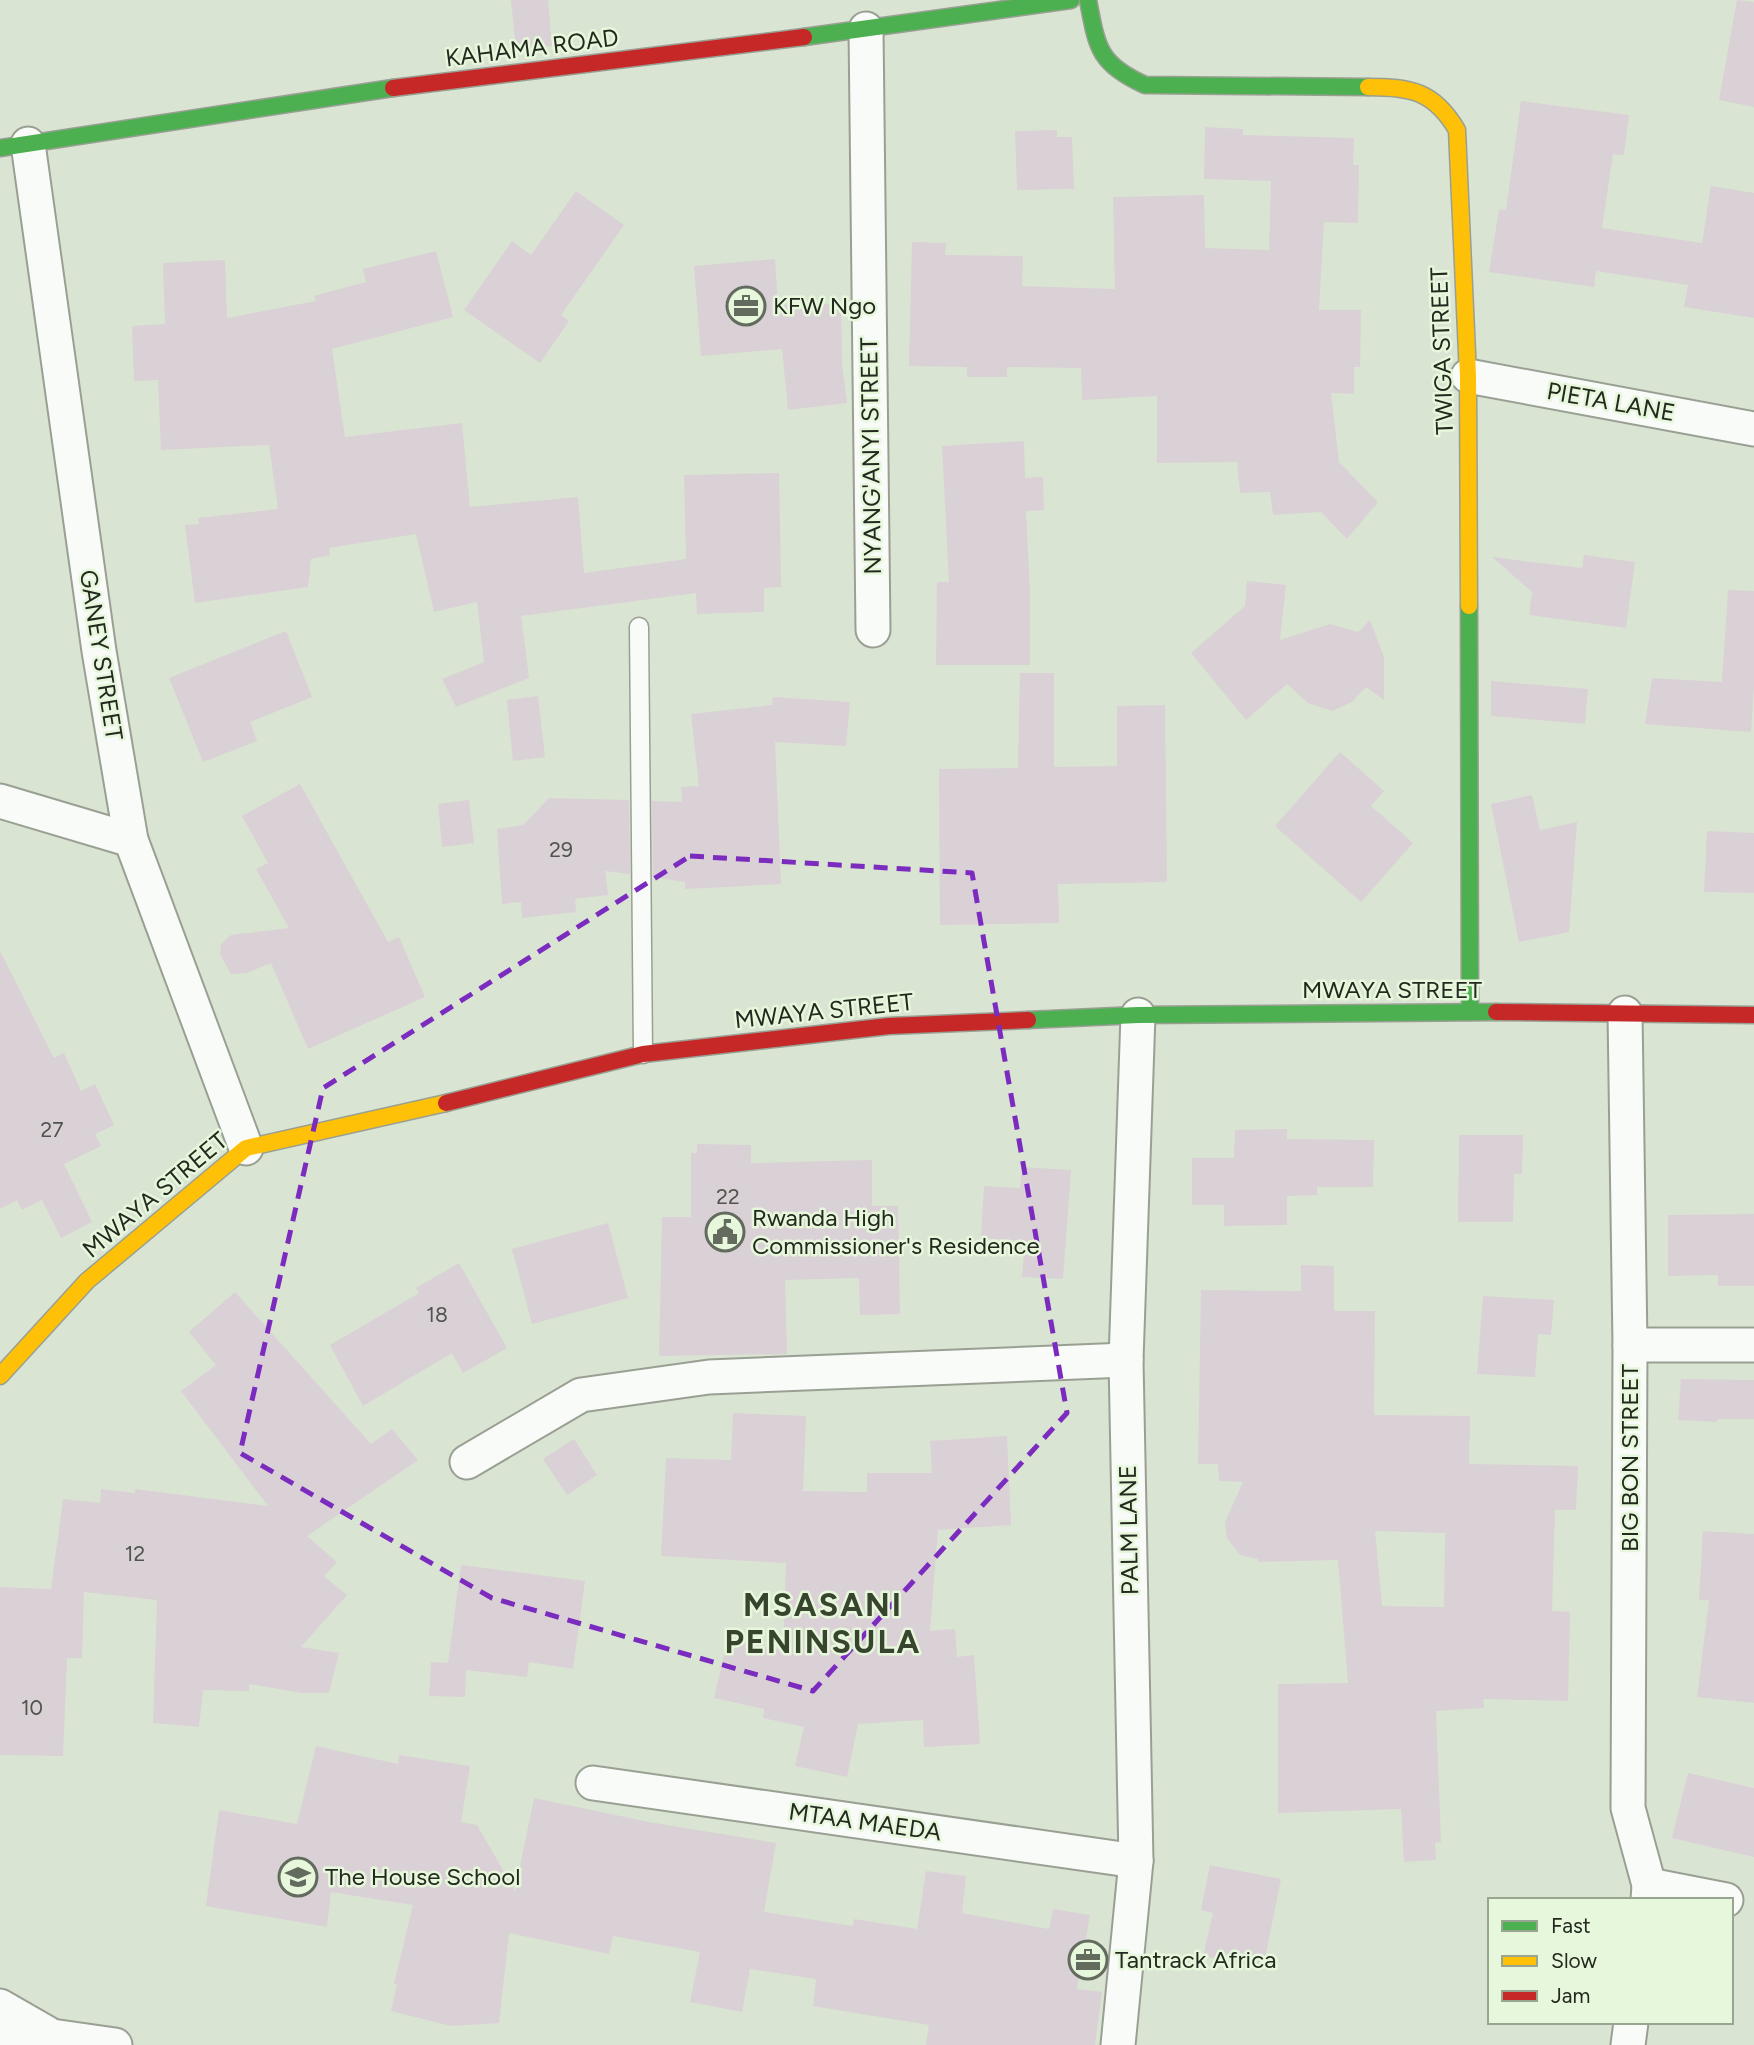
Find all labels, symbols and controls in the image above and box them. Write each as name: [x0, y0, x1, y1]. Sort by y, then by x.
street label: KAHAMA ROAD: [444, 23, 620, 73]
street label: TWIGA STREET: [1424, 267, 1459, 435]
office icon: KFW Ngo: [725, 285, 767, 327]
place label: KFW Ngo: [773, 291, 876, 320]
street label: NYANG'ANYI STREET: [854, 337, 887, 575]
street label: PIETA LANE: [1545, 376, 1678, 427]
street label: GANEY STREET: [74, 568, 129, 742]
house number: 29: [549, 837, 573, 862]
street label: MWAYA STREET: [1302, 975, 1482, 1004]
street label: MWAYA STREET: [733, 987, 915, 1034]
house number: 27: [40, 1117, 64, 1142]
street label: MWAYA STREET: [76, 1126, 233, 1264]
house number: 22: [716, 1184, 740, 1209]
place label: Rwanda High Commissioner's Residence: [752, 1203, 1040, 1260]
public building icon: Rwanda High Commissioner's Residence: [704, 1211, 746, 1253]
house number: 18: [426, 1302, 448, 1327]
street label: BIG BON STREET: [1615, 1364, 1644, 1552]
street label: PALM LANE: [1113, 1465, 1144, 1595]
house number: 12: [125, 1541, 145, 1566]
district label: MSASANI PENINSULA: [725, 1586, 921, 1661]
house number: 10: [21, 1695, 43, 1720]
street label: MTAA MAEDA: [787, 1796, 944, 1847]
school or university icon: The House School: [277, 1856, 319, 1898]
place label: The House School: [325, 1862, 520, 1891]
legend: [1488, 1898, 1733, 2024]
text: Fast: [1551, 1913, 1591, 1938]
office icon: Tantrack Africa: [1067, 1939, 1109, 1981]
place label: Tantrack Africa: [1115, 1945, 1276, 1974]
text: Slow: [1551, 1948, 1597, 1973]
text: Jam: [1551, 1983, 1590, 2008]

